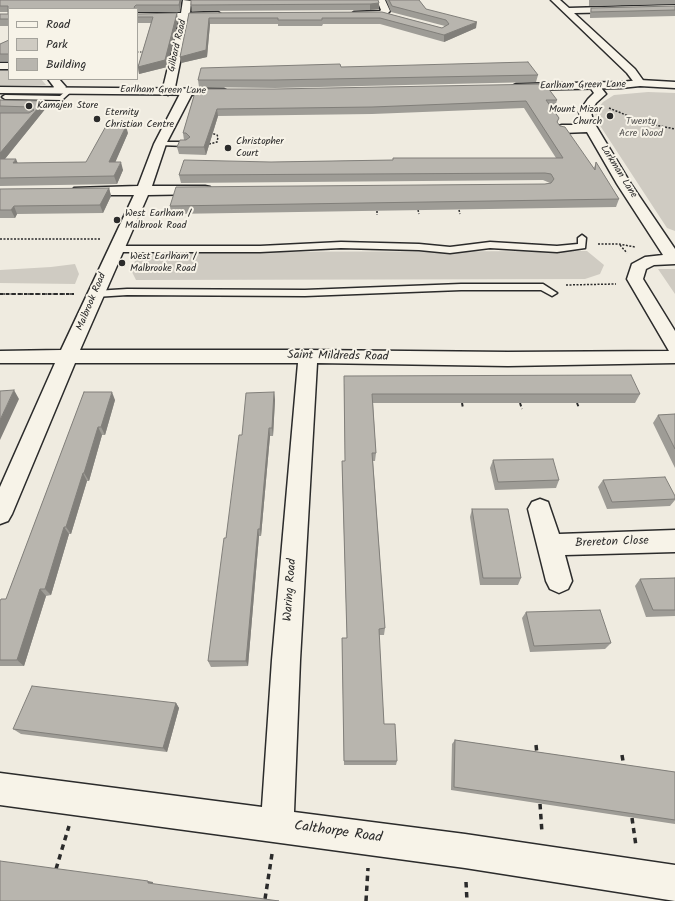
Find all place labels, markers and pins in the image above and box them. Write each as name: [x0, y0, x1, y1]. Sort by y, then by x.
place label: Kamajen Store: [37, 100, 98, 112]
marker: Kamajen Store: [24, 101, 34, 111]
place label: Mount Mizar Church: [549, 104, 602, 128]
place label: Eternity Christian Centre: [105, 107, 174, 130]
marker: Mount Mizar Church: [605, 111, 615, 121]
marker: Eternity Christian Centre: [92, 114, 102, 124]
place label: Christopher Court: [236, 136, 284, 160]
marker: Christopher Court: [223, 143, 233, 153]
place label: West Earlham / Malbrook Road: [125, 208, 191, 232]
marker: West Earlham / Malbrook Road: [112, 215, 122, 225]
place label: West Earlham / Malbrooke Road: [130, 251, 196, 274]
marker: West Earlham / Malbrooke Road: [117, 258, 127, 268]

